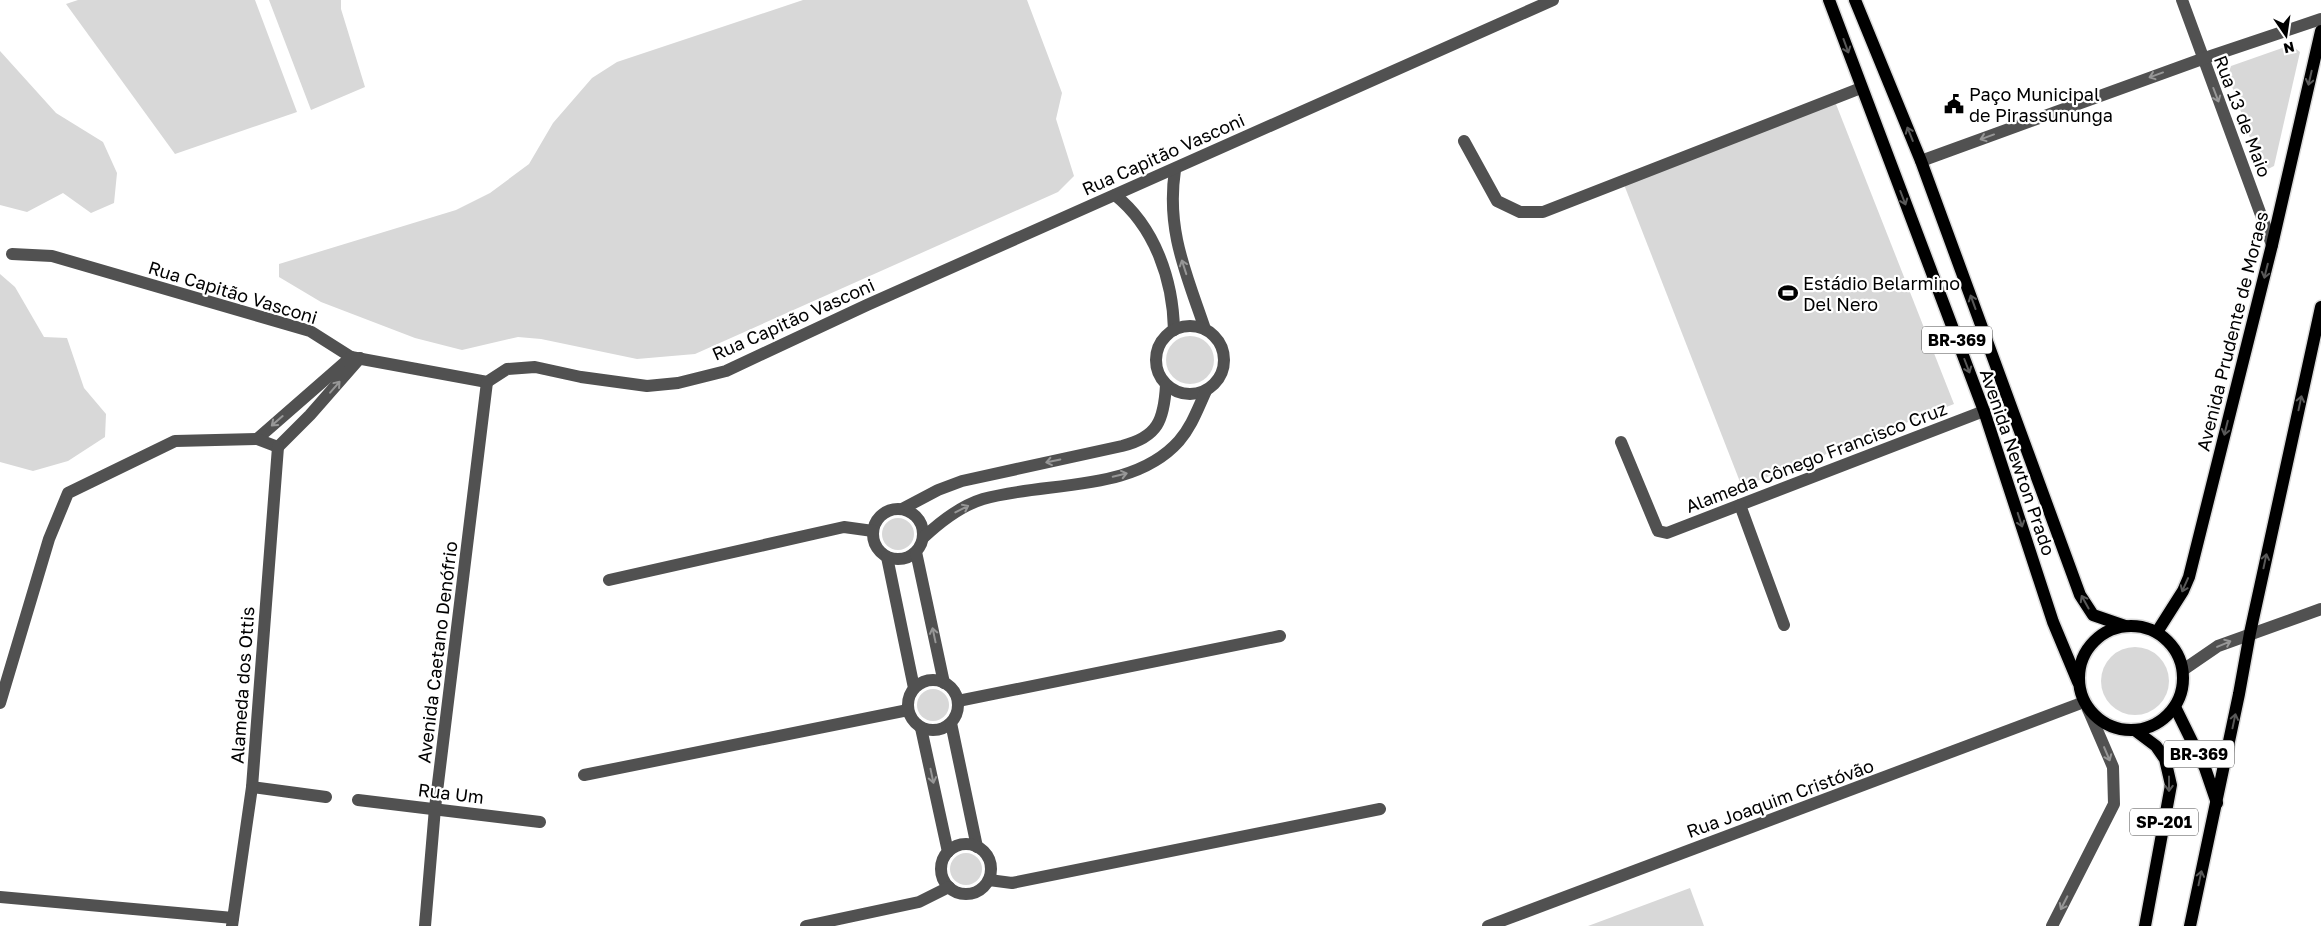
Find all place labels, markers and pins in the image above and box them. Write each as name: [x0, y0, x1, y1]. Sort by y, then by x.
place label: Paço Municipal de Pirassununga: [1969, 83, 2113, 126]
public building icon: Paço Municipal de Pirassununga: [1943, 93, 1965, 115]
place label: Estádio Belarmino Del Nero: [1803, 272, 1960, 315]
sports icon: Estádio Belarmino Del Nero: [1777, 282, 1799, 304]

